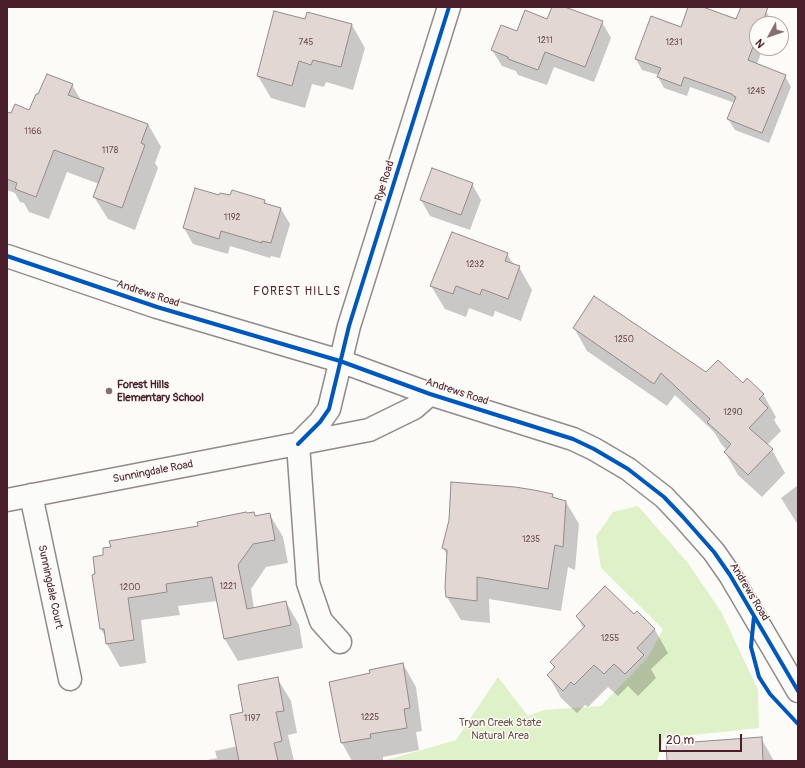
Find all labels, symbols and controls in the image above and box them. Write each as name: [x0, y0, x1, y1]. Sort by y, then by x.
north arrow: [749, 16, 789, 56]
house number: 1211: [537, 36, 553, 46]
text: N: [753, 36, 768, 50]
house number: 745: [299, 38, 313, 48]
house number: 1231: [666, 38, 682, 48]
house number: 1245: [747, 87, 765, 97]
house number: 1166: [24, 127, 42, 137]
house number: 1178: [102, 146, 118, 156]
street label: Rye Road: [373, 159, 397, 203]
house number: 1192: [224, 213, 240, 223]
house number: 1232: [466, 260, 484, 270]
street label: Andrews Road: [115, 278, 181, 310]
district label: FOREST HILLS: [253, 285, 341, 299]
house number: 1250: [614, 335, 634, 345]
street label: Andrews Road: [424, 376, 490, 408]
place label: Forest Hills Elementary School: [117, 378, 204, 404]
marker: Forest Hills Elementary School: [104, 386, 114, 396]
house number: 1290: [723, 408, 743, 418]
street label: Sunningdale Road: [112, 458, 194, 486]
house number: 1235: [522, 535, 540, 545]
street label: Sunningdale Court: [35, 544, 65, 630]
street label: Andrews Road: [727, 561, 771, 623]
house number: 1221: [219, 582, 237, 592]
house number: 1200: [120, 583, 140, 593]
house number: 1255: [601, 634, 619, 644]
house number: 1225: [361, 713, 379, 723]
house number: 1197: [244, 714, 260, 724]
park label: Tryon Creek State Natural Area: [459, 716, 541, 742]
scale bar: [661, 726, 744, 752]
text: 20 m: [666, 733, 694, 748]

